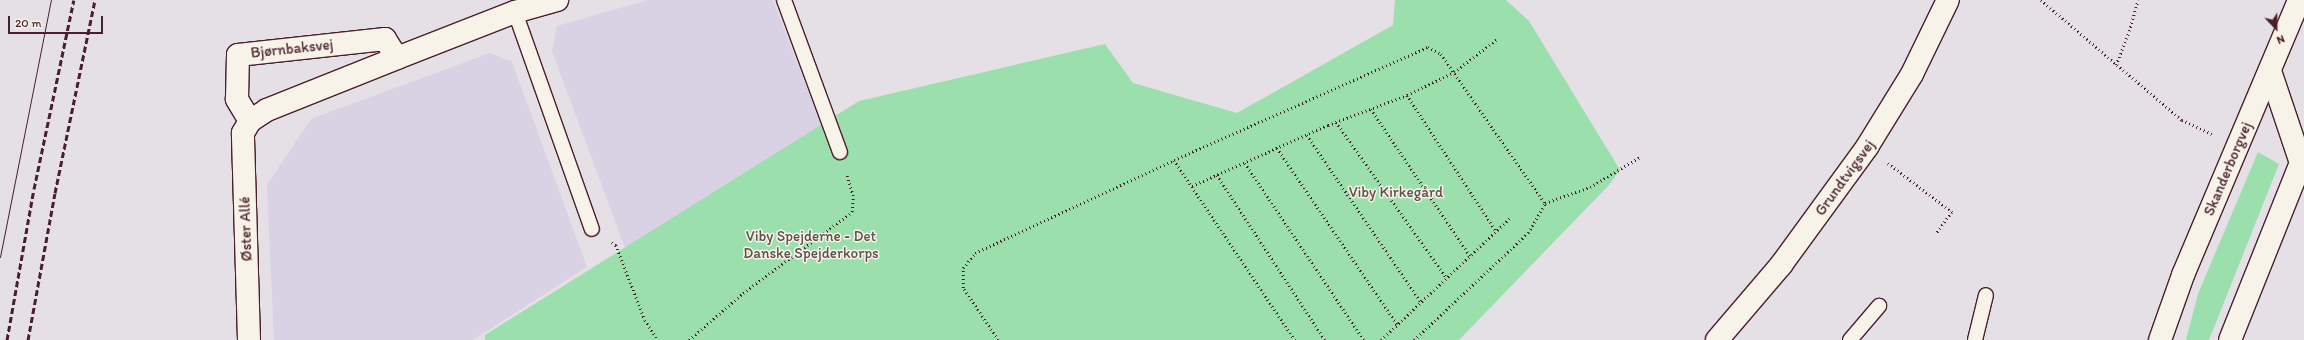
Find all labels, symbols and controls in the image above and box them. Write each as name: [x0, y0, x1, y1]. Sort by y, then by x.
scale bar: [10, 8, 105, 34]
north arrow: [2256, 8, 2296, 48]
text: 20 m: [15, 16, 42, 30]
text: N: [2275, 32, 2287, 47]
street label: Bjørnbaksvej: [250, 36, 334, 62]
street label: Skanderborgvej: [2200, 119, 2256, 219]
street label: Grundtvigsvej: [1811, 137, 1879, 219]
park label: Viby Kirkegård: [1349, 184, 1443, 202]
street label: Øster Allé: [236, 196, 256, 262]
park label: Viby Spejderne - Det Danske Spejderkorps: [743, 227, 879, 262]

